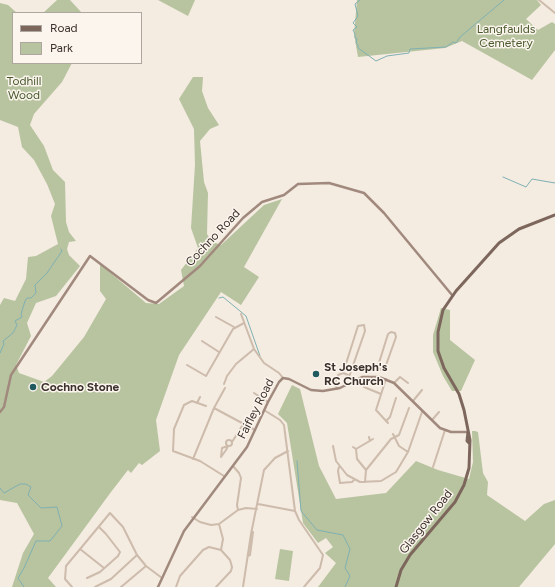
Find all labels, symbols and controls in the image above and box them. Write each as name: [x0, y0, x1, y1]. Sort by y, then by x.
legend: [12, 12, 142, 64]
text: Road: [50, 21, 78, 35]
park label: Langfaulds Cemetery: [477, 22, 535, 50]
text: Park: [50, 41, 73, 55]
park label: Todhill Wood: [7, 74, 41, 102]
street label: Cochno Road: [183, 206, 243, 270]
place label: St Joseph's RC Church: [324, 360, 387, 388]
marker: St Joseph's RC Church: [311, 369, 321, 379]
street label: Faifley Road: [235, 376, 277, 442]
place label: Cochno Stone: [41, 380, 119, 394]
marker: Cochno Stone: [28, 382, 38, 392]
street label: Glasgow Road: [397, 487, 455, 557]

